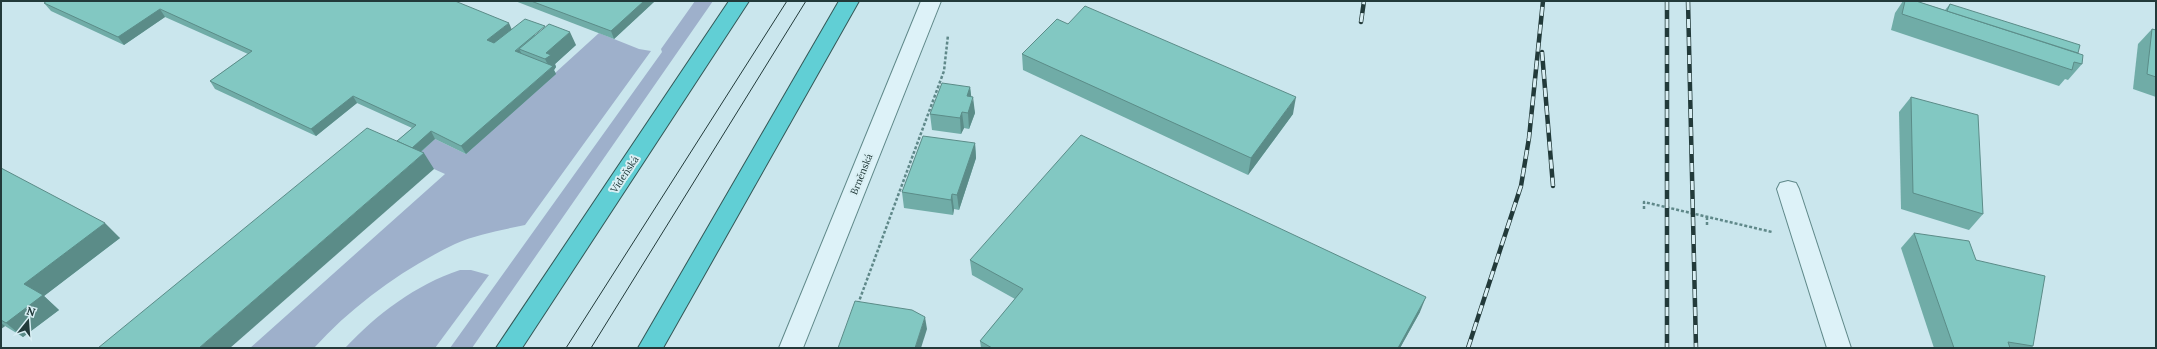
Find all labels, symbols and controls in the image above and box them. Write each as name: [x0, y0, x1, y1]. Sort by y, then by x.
street label: Brněnská: [847, 152, 876, 197]
street label: Vídeňská: [607, 153, 641, 196]
north arrow: [8, 301, 48, 341]
text: N: [25, 303, 38, 320]

